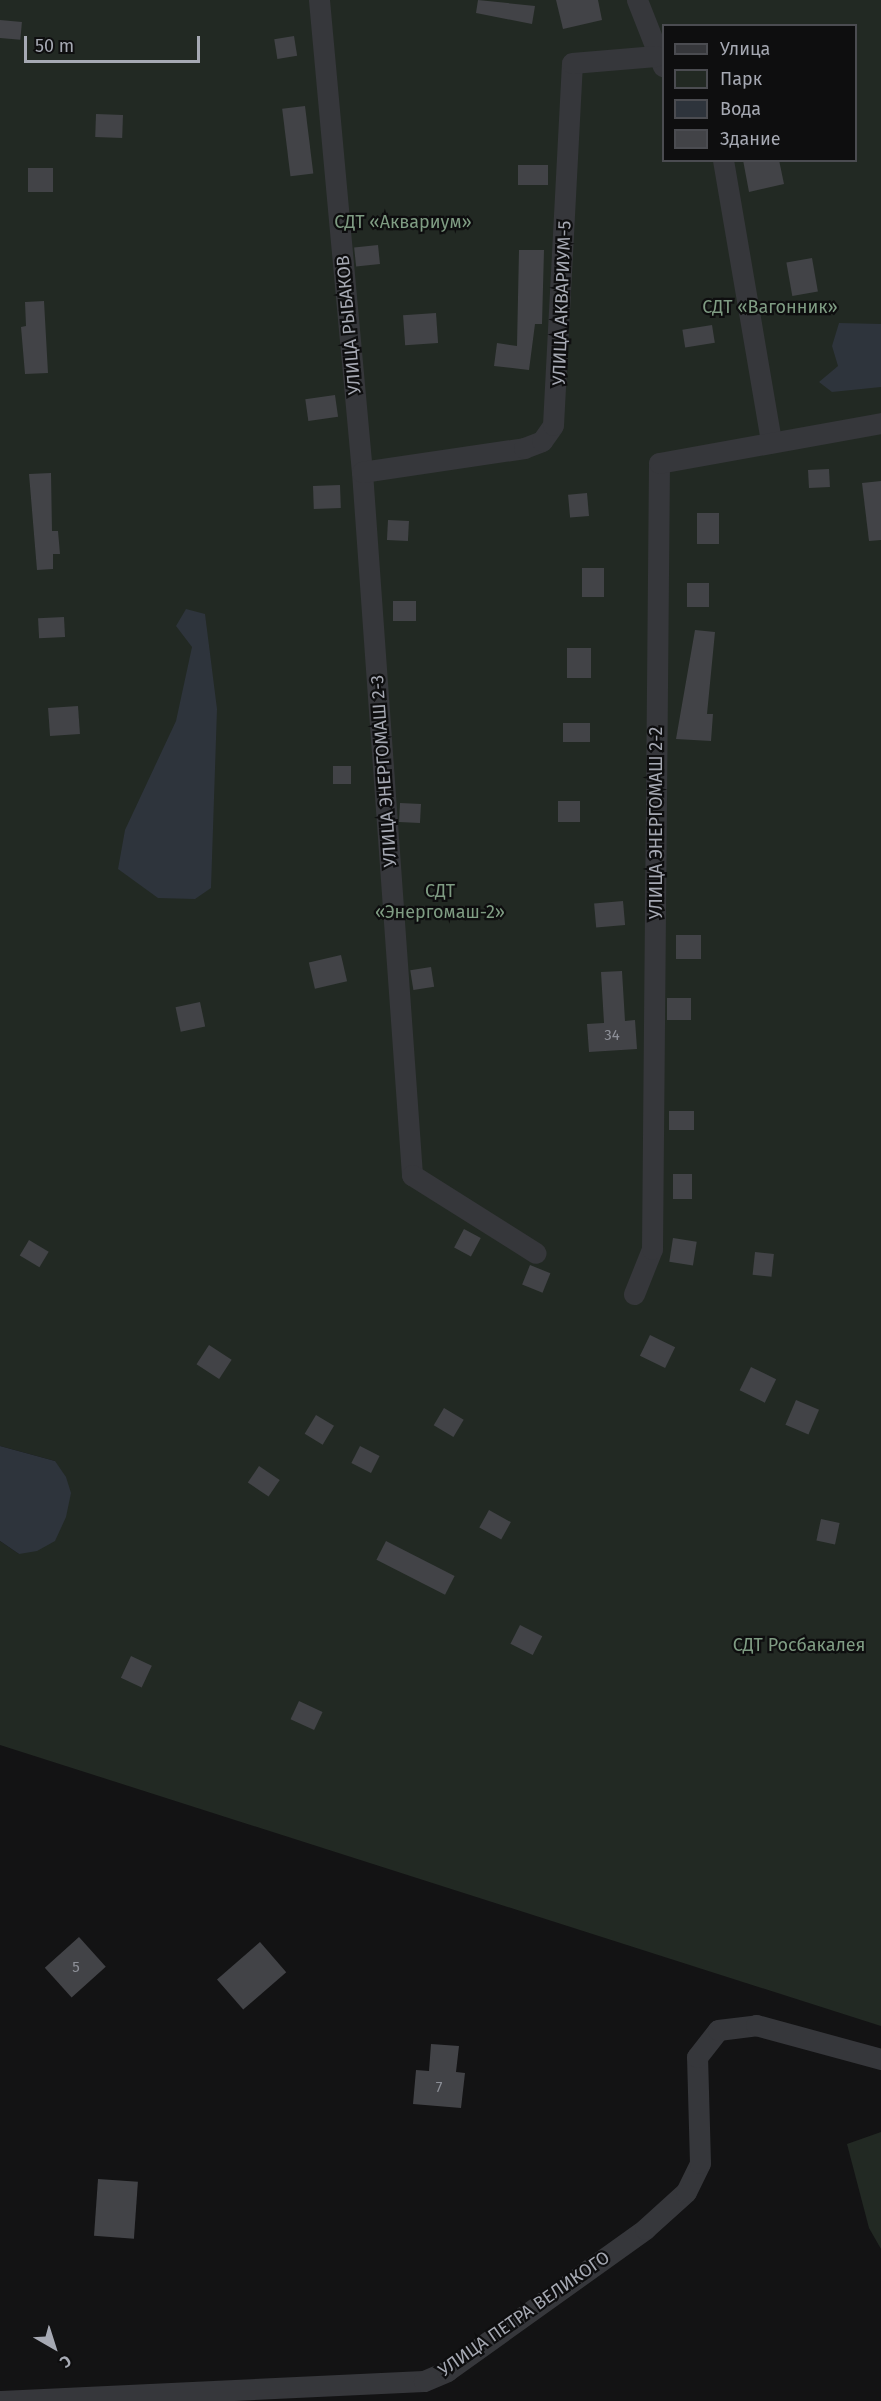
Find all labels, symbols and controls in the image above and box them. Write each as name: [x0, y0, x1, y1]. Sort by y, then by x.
scale bar: [27, 24, 202, 62]
legend: [662, 24, 857, 162]
text: 50 m: [35, 35, 74, 57]
text: Улица: [720, 38, 770, 60]
text: Парк: [720, 68, 762, 90]
text: Вода: [720, 98, 761, 120]
text: Здание: [720, 128, 781, 150]
park label: СДТ «Аквариум»: [334, 211, 472, 233]
street label: УЛИЦА АКВАРИУМ-5: [548, 220, 576, 386]
street label: УЛИЦА РЫБАКОВ: [332, 254, 366, 396]
park label: СДТ «Вагонник»: [702, 296, 838, 318]
street label: УЛИЦА ЭНЕРГОМАШ 2-3: [367, 674, 401, 868]
street label: УЛИЦА ЭНЕРГОМАШ 2-2: [645, 727, 667, 919]
park label: СДТ «Энергомаш-2»: [375, 881, 505, 924]
house number: 34: [604, 1027, 620, 1045]
park label: СДТ Росбакалея: [733, 1634, 865, 1656]
house number: 5: [72, 1959, 80, 1977]
house number: 7: [436, 2079, 442, 2097]
street label: УЛИЦА ПЕТРА ВЕЛИКОГО: [434, 2247, 614, 2381]
north arrow: [24, 2317, 84, 2377]
text: С: [56, 2351, 75, 2372]

